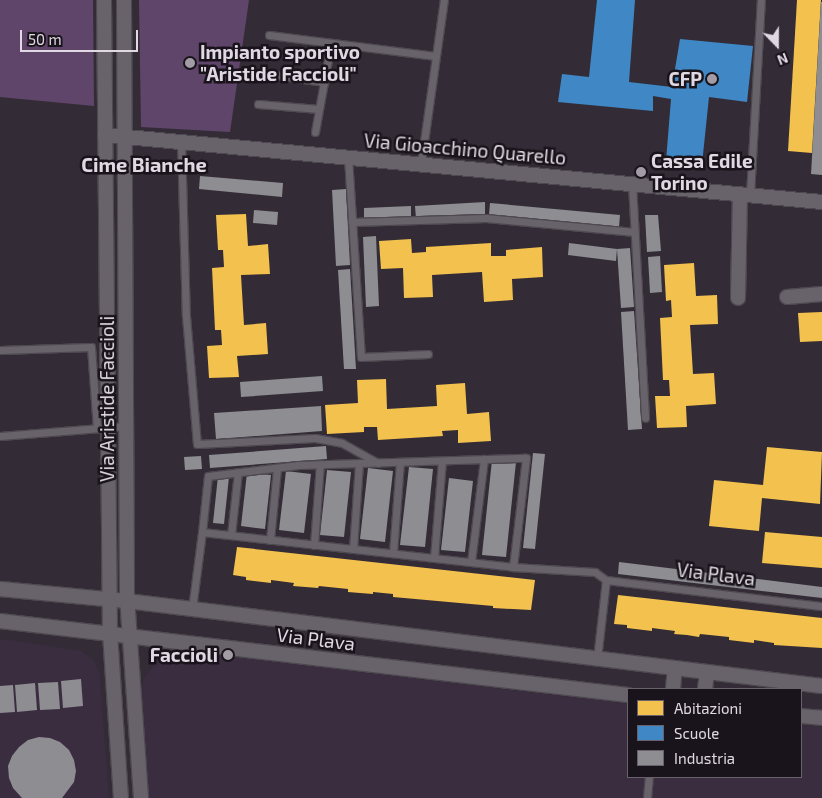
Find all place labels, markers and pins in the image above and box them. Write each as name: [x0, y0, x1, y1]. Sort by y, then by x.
place label: Impianto sportivo "Aristide Faccioli": [200, 41, 360, 85]
marker: Impianto sportivo "Aristide Faccioli": [184, 57, 196, 69]
place label: CFP: [669, 68, 702, 90]
marker: CFP: [706, 73, 718, 85]
place label: Cassa Edile Torino: [651, 150, 753, 194]
marker: Cassa Edile Torino: [635, 166, 647, 178]
place label: Faccioli: [150, 644, 218, 666]
marker: Faccioli: [222, 649, 234, 661]

